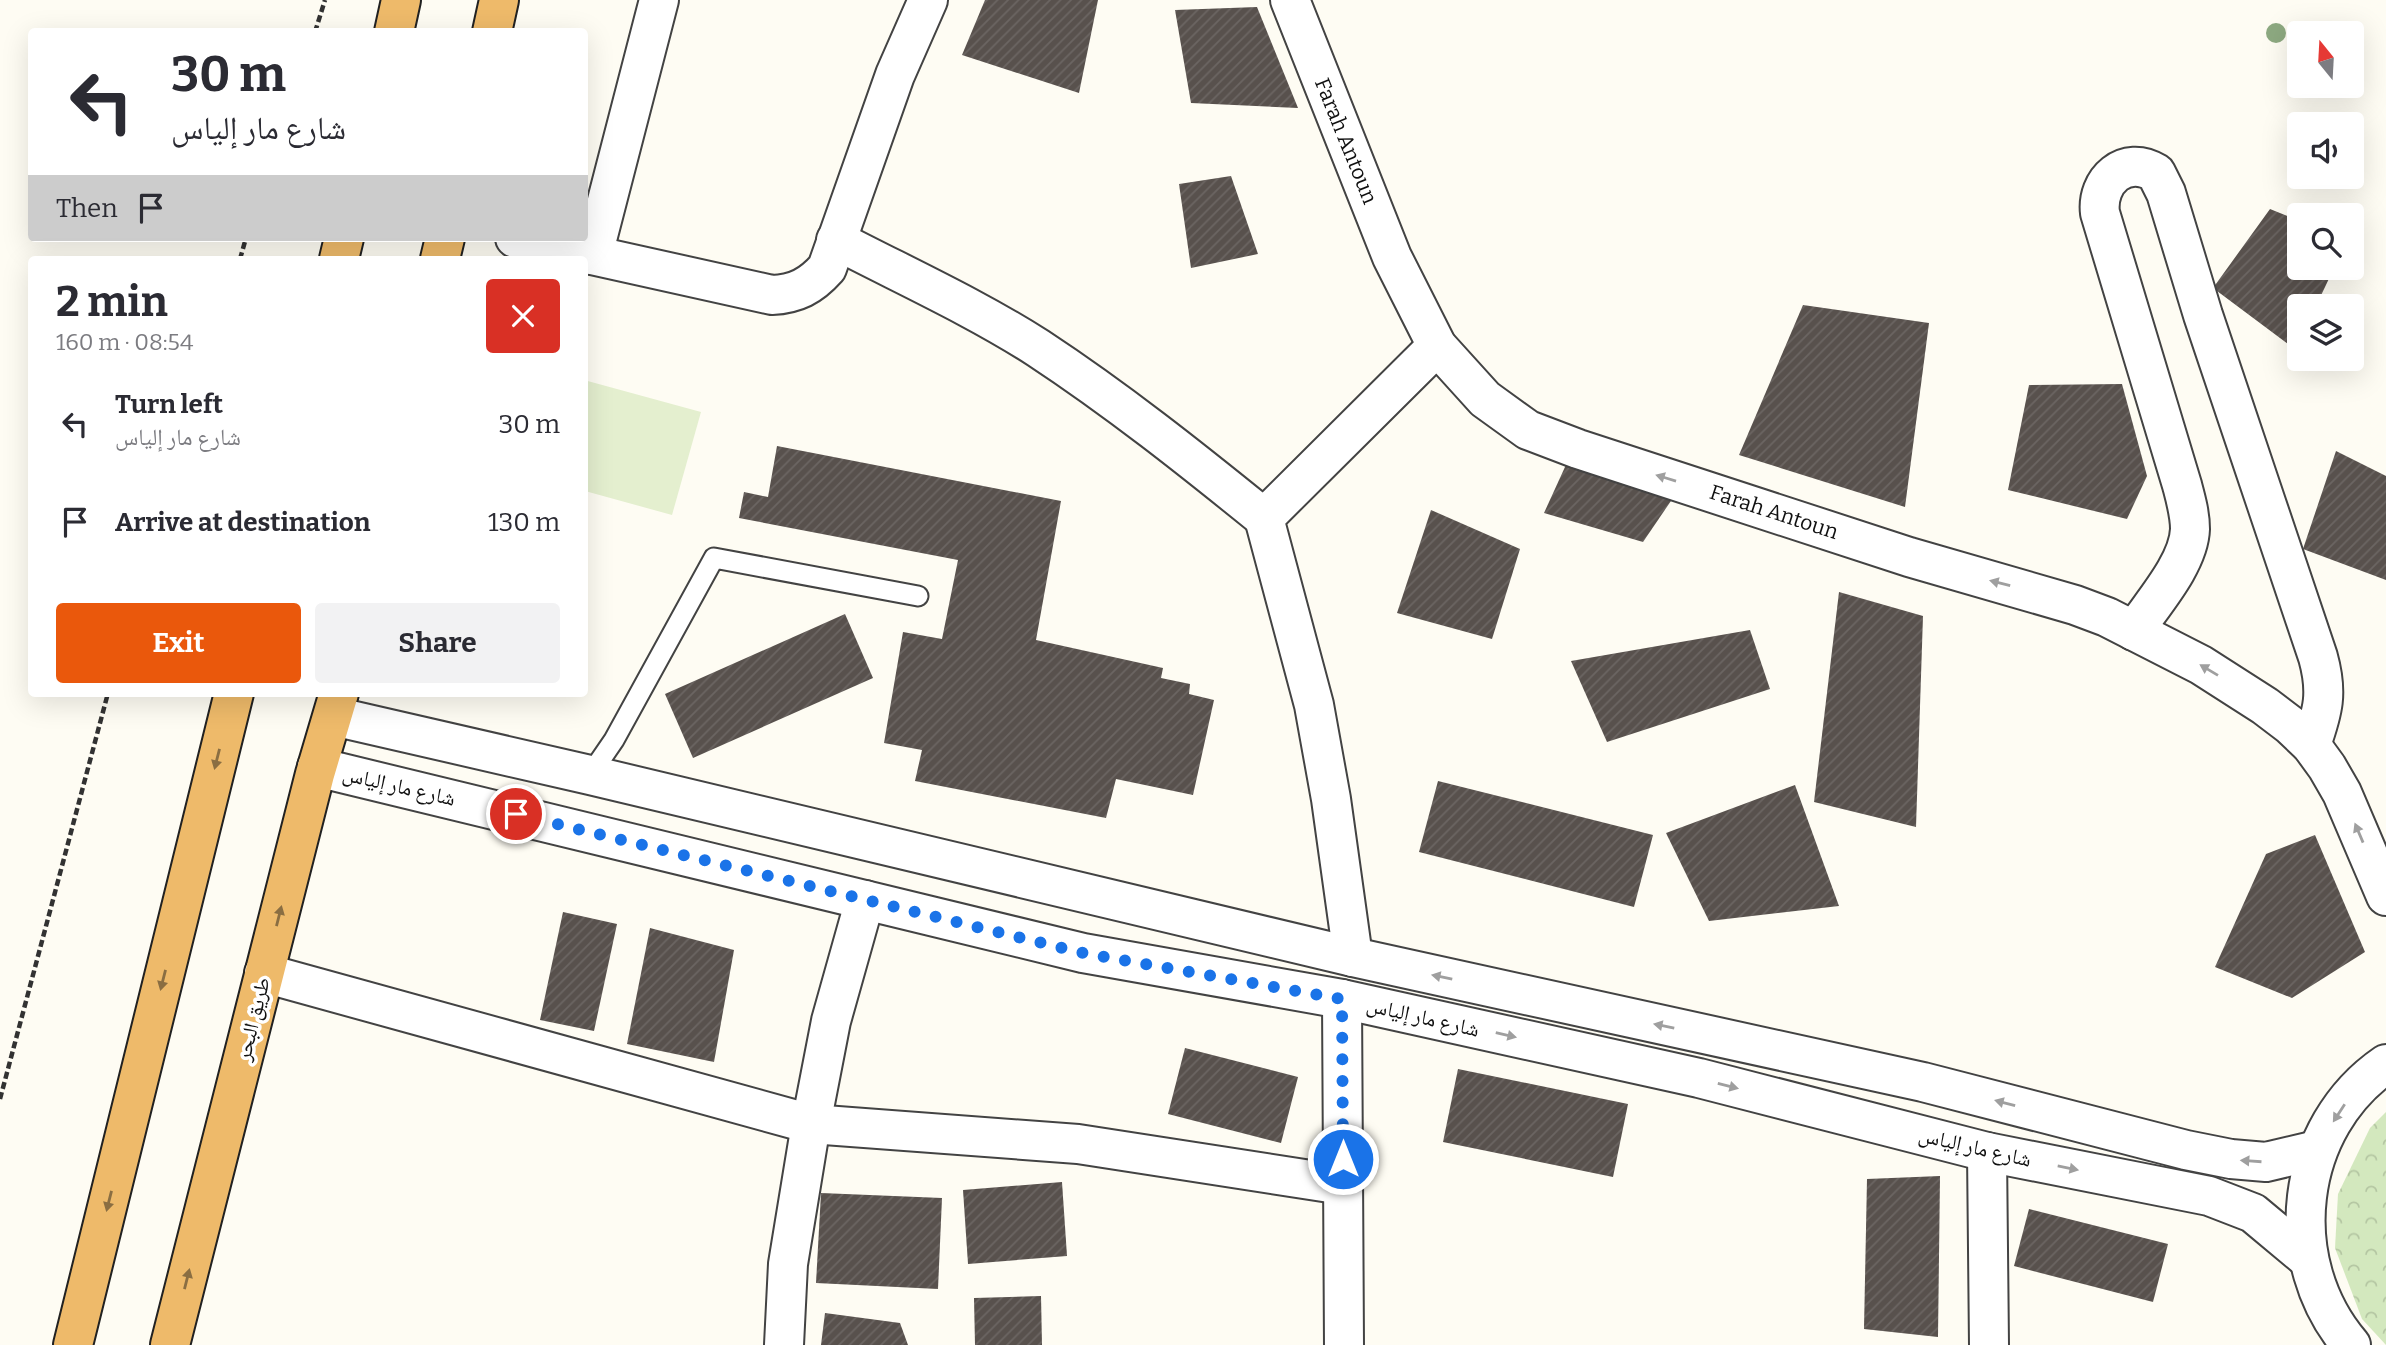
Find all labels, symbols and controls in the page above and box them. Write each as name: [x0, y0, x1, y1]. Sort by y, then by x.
north arrow: [2287, 21, 2364, 98]
map controls: [2287, 21, 2364, 371]
text: 30 m: [171, 45, 286, 104]
icon: left: [56, 56, 147, 147]
street label: Farah Antoun: [1309, 74, 1383, 208]
text: شارع مار إلياس: [171, 109, 346, 147]
button: sound: [2287, 112, 2364, 189]
icon: arrive: [132, 189, 170, 227]
text: Then: [56, 193, 118, 224]
button: search: [2287, 203, 2364, 280]
text: 2 min: [56, 277, 168, 327]
button: close: [486, 279, 560, 353]
button: layers: [2287, 294, 2364, 371]
text: 160 m · 08:54: [56, 328, 193, 356]
text: Turn left: [115, 389, 223, 420]
icon: left: [56, 405, 94, 443]
text: 30 m: [499, 409, 560, 440]
text: شارع مار إلياس: [115, 423, 241, 451]
one-way arrow: [1656, 472, 1677, 483]
street label: Farah Antoun: [1706, 479, 1842, 545]
icon: arrive: [56, 503, 94, 541]
text: Arrive at destination: [115, 507, 370, 538]
text: 130 m: [488, 507, 560, 538]
one-way arrow: [1989, 577, 2011, 588]
button: Exit: [56, 603, 301, 683]
button: Share: [315, 603, 560, 683]
one-way arrow: [2200, 664, 2219, 676]
one-way arrow: [211, 748, 222, 770]
street label: شارع مار إلياس: [340, 760, 458, 813]
pin: [486, 784, 546, 844]
icon: arrive: [497, 795, 535, 833]
one-way arrow: [2353, 823, 2364, 844]
one-way arrow: [274, 905, 285, 927]
one-way arrow: [157, 969, 168, 991]
one-way arrow: [1431, 971, 1453, 982]
street label: طريق البحر: [230, 974, 276, 1064]
street label: شارع مار إلياس: [1364, 991, 1482, 1044]
one-way arrow: [1653, 1020, 1675, 1031]
one-way arrow: [1495, 1030, 1517, 1041]
one-way arrow: [1717, 1081, 1739, 1092]
one-way arrow: [1994, 1097, 2016, 1108]
one-way arrow: [2332, 1103, 2345, 1122]
street label: شارع مار إلياس: [1916, 1121, 2034, 1174]
position arrow: [1306, 1122, 1380, 1196]
one-way arrow: [2239, 1155, 2261, 1166]
one-way arrow: [2057, 1163, 2079, 1174]
one-way arrow: [103, 1190, 114, 1212]
one-way arrow: [182, 1268, 193, 1290]

